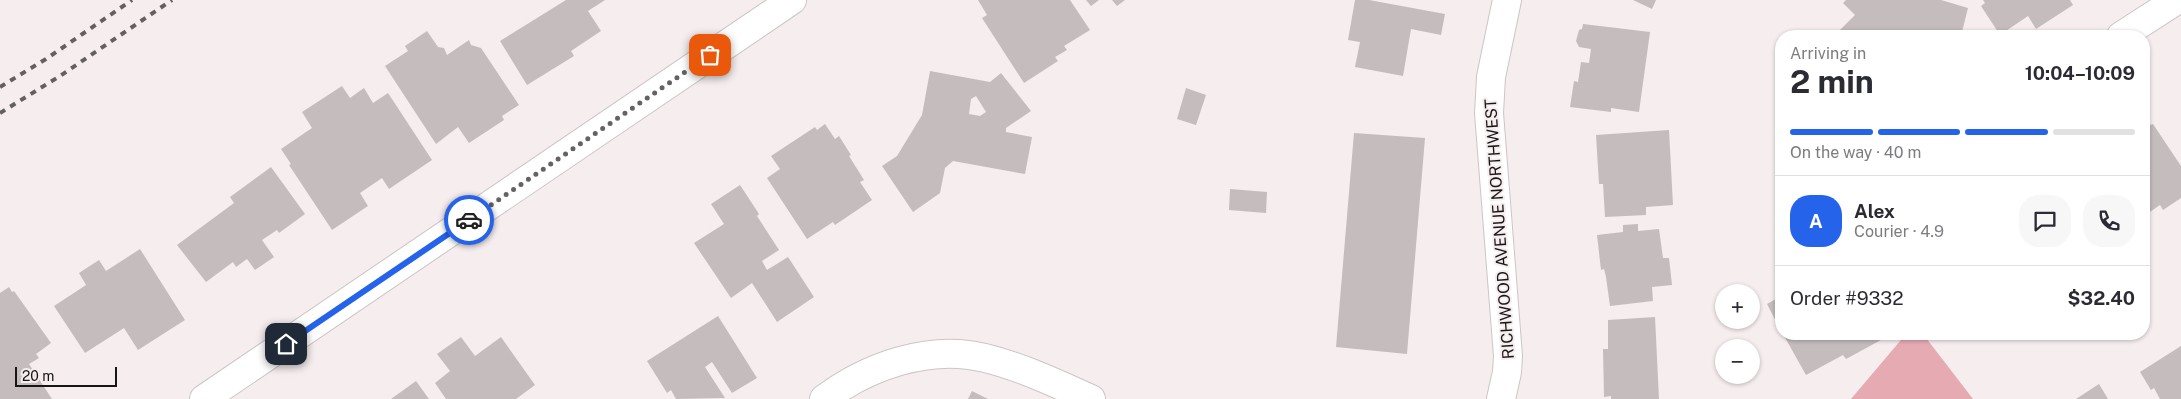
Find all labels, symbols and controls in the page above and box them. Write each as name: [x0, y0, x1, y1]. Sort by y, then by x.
pin: [689, 34, 731, 76]
icon: bag: [696, 41, 724, 69]
text: Arriving in: [1790, 44, 1866, 63]
text: 10:04–10:09: [2025, 62, 2135, 84]
text: 2 min: [1790, 63, 1874, 100]
street label: RICHWOOD AVENUE NORTHWEST: [1481, 98, 1518, 360]
text: On the way · 40 m: [1790, 143, 1921, 162]
courier: [444, 195, 494, 245]
button: chat: [2019, 195, 2071, 247]
button: phone: [2083, 195, 2135, 247]
text: Alex: [1854, 200, 1895, 222]
icon: car: [455, 206, 483, 234]
text: A: [1809, 210, 1823, 232]
text: Courier · 4.9: [1854, 222, 1944, 241]
map controls: [1715, 284, 1760, 384]
button: +: [1715, 284, 1760, 329]
text: Order #9332: [1790, 287, 1904, 309]
text: $32.40: [2068, 287, 2135, 309]
pin: [265, 323, 307, 365]
icon: home: [272, 330, 300, 358]
button: −: [1715, 339, 1760, 384]
scale bar: [15, 364, 118, 387]
text: 20 m: [22, 368, 54, 384]

